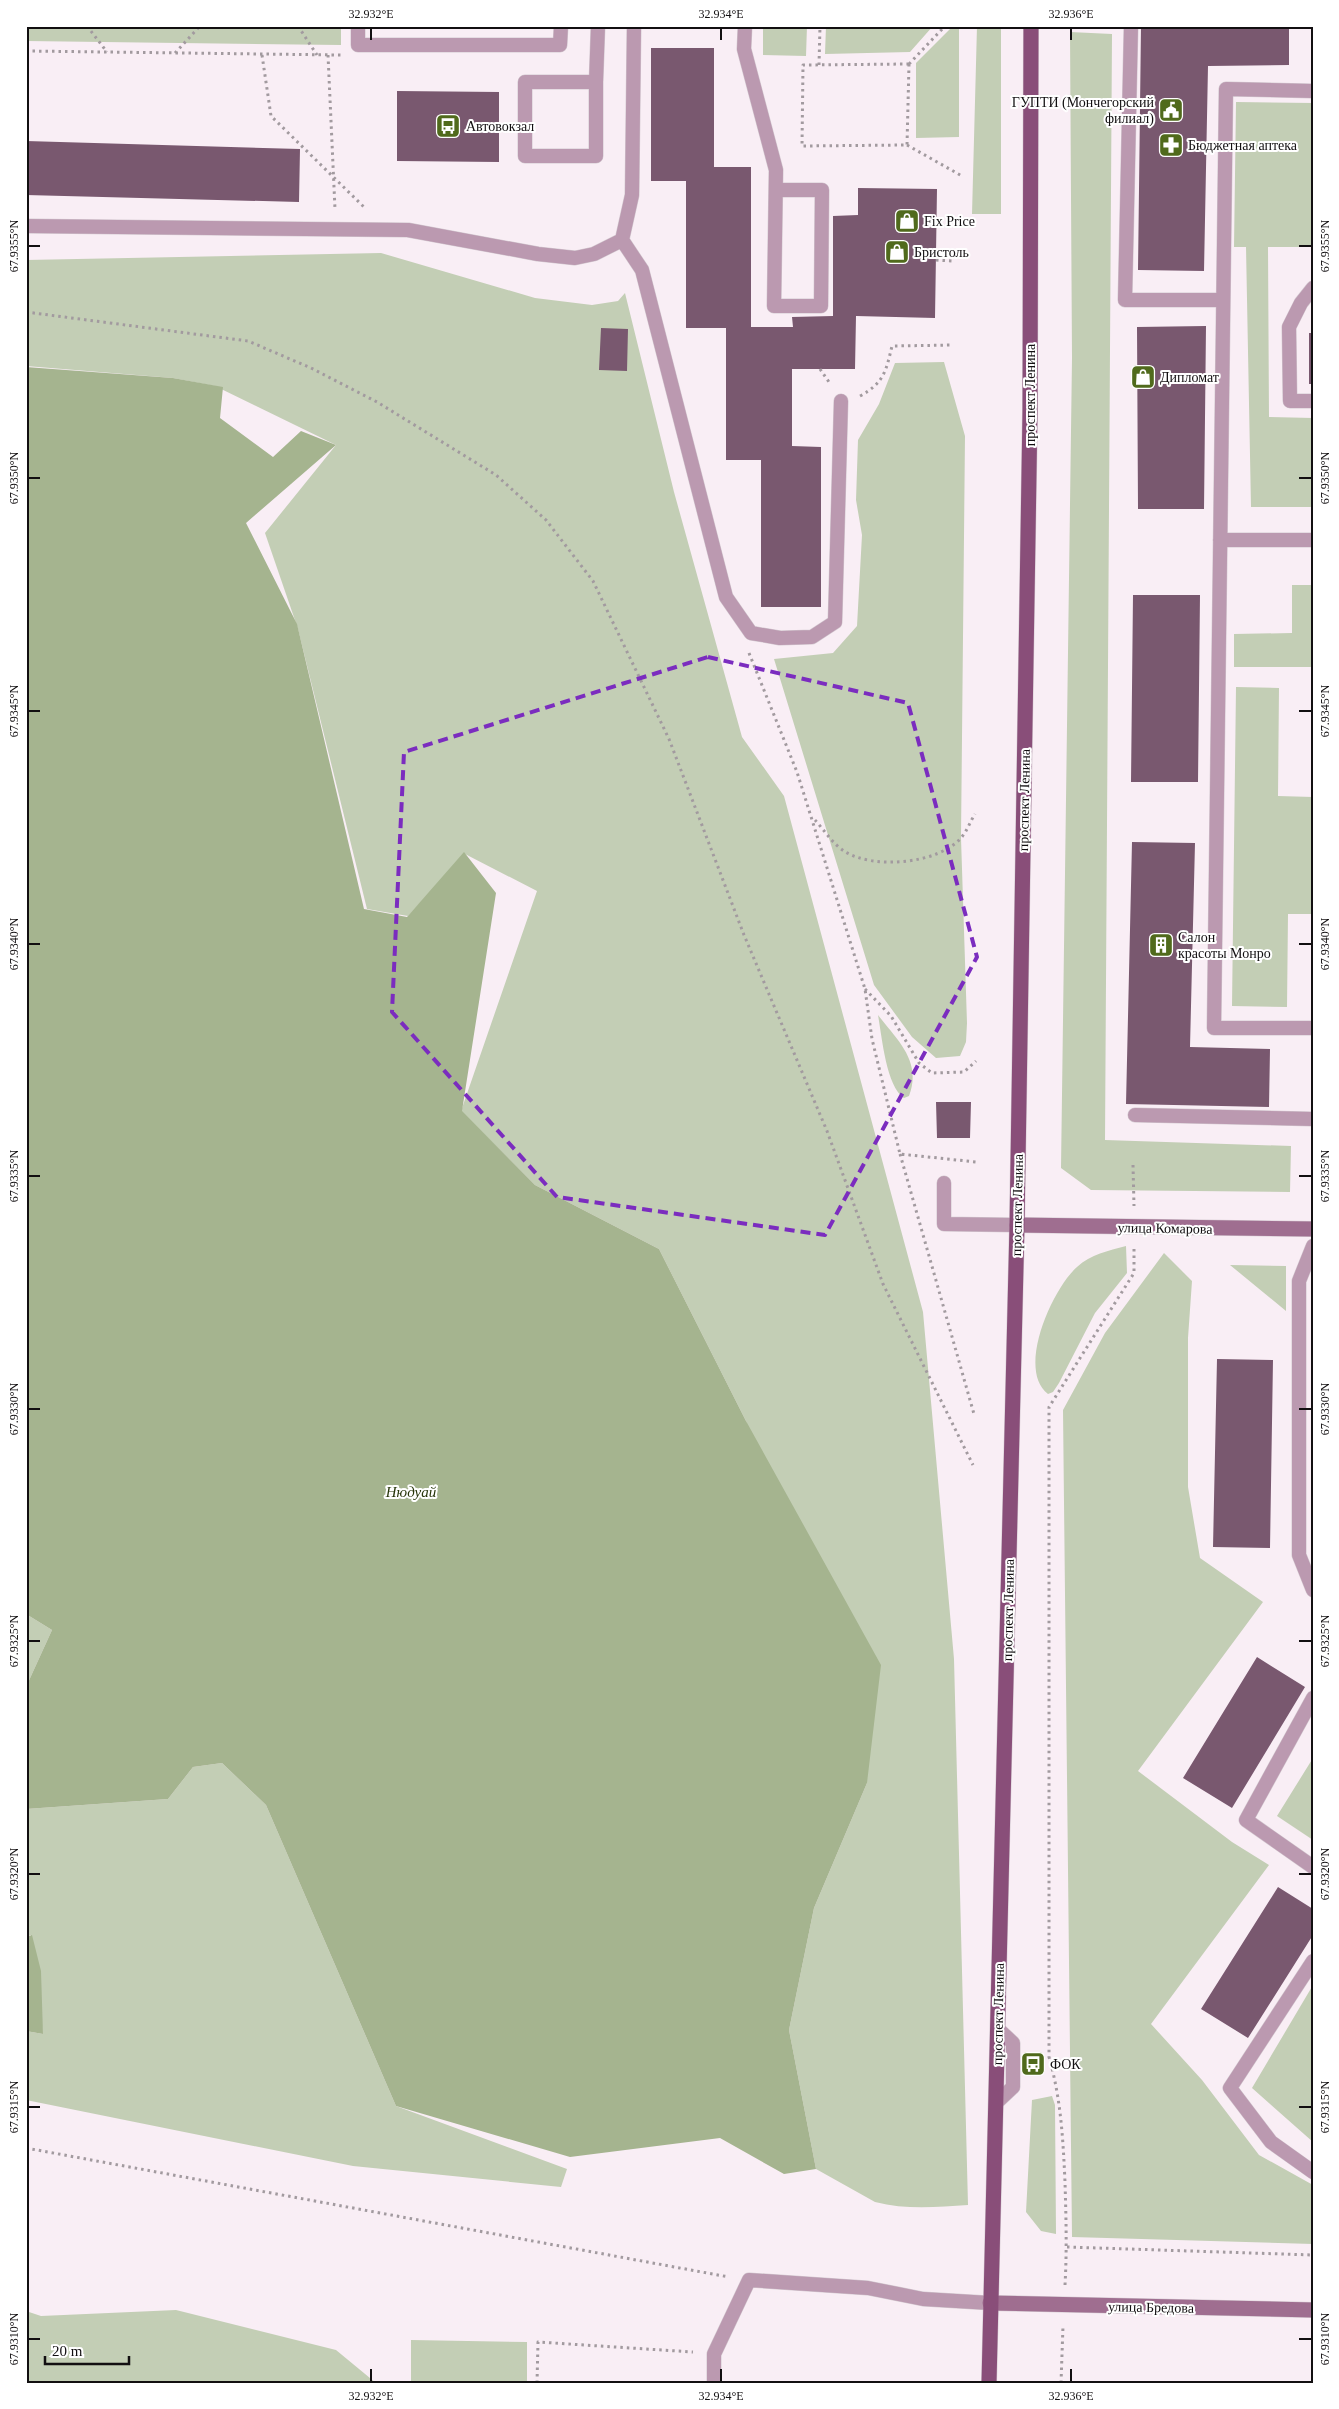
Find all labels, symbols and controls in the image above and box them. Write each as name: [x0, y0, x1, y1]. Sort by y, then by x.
text: 32.932°E: [348, 7, 394, 21]
text: 32.934°E: [698, 7, 744, 21]
text: 32.936°E: [1048, 7, 1094, 21]
place label: ГУПТИ (Мончегорский филиал): [1012, 95, 1155, 127]
public building icon: ГУПТИ (Мончегорский филиал): [1158, 97, 1184, 123]
bus stop icon: Автовокзал: [435, 113, 461, 139]
place label: Автовокзал: [466, 119, 534, 134]
pharmacy icon: Бюджетная аптека: [1158, 132, 1184, 158]
place label: Бюджетная аптека: [1188, 138, 1298, 153]
shop icon: Fix Price: [894, 208, 920, 234]
place label: Fix Price: [924, 214, 975, 229]
text: 67.9355°N: [7, 219, 21, 272]
text: 67.9355°N: [1318, 219, 1332, 272]
shop icon: Бристоль: [884, 239, 910, 265]
place label: Бристоль: [914, 245, 969, 260]
street label: проспект Ленина: [1023, 343, 1038, 446]
shop icon: Дипломат: [1130, 364, 1156, 390]
place label: Дипломат: [1160, 370, 1219, 385]
text: 67.9350°N: [7, 451, 21, 504]
text: 67.9350°N: [1318, 451, 1332, 504]
text: 67.9345°N: [7, 684, 21, 737]
text: 67.9345°N: [1318, 684, 1332, 737]
street label: проспект Ленина: [1016, 748, 1033, 851]
text: 67.9340°N: [7, 917, 21, 970]
text: 67.9340°N: [1318, 917, 1332, 970]
place label: Салон красоты Монро: [1178, 930, 1271, 961]
building icon: Салон красоты Монро: [1148, 932, 1174, 958]
text: 67.9335°N: [7, 1149, 21, 1202]
text: 67.9335°N: [1318, 1149, 1332, 1202]
street label: проспект Ленина: [1009, 1153, 1026, 1256]
street label: улица Комарова: [1117, 1220, 1213, 1237]
text: 67.9330°N: [7, 1382, 21, 1435]
text: 67.9330°N: [1318, 1382, 1332, 1435]
water label: Нюдуай: [385, 1484, 437, 1500]
street label: проспект Ленина: [1000, 1558, 1017, 1661]
text: 67.9325°N: [7, 1614, 21, 1667]
text: 67.9325°N: [1318, 1614, 1332, 1667]
text: 67.9320°N: [7, 1847, 21, 1900]
text: 67.9320°N: [1318, 1847, 1332, 1900]
street label: проспект Ленина: [990, 1962, 1007, 2065]
bus stop icon: ФОК: [1020, 2051, 1046, 2077]
place label: ФОК: [1050, 2057, 1081, 2072]
text: 67.9315°N: [7, 2080, 21, 2133]
text: 67.9315°N: [1318, 2080, 1332, 2133]
street label: улица Бредова: [1108, 2299, 1195, 2316]
text: 67.9310°N: [7, 2312, 21, 2365]
text: 67.9310°N: [1318, 2312, 1332, 2365]
scale bar: [45, 2334, 129, 2366]
text: 20 m: [52, 2343, 83, 2359]
text: 32.932°E: [348, 2389, 394, 2403]
text: 32.934°E: [698, 2389, 744, 2403]
text: 32.936°E: [1048, 2389, 1094, 2403]

